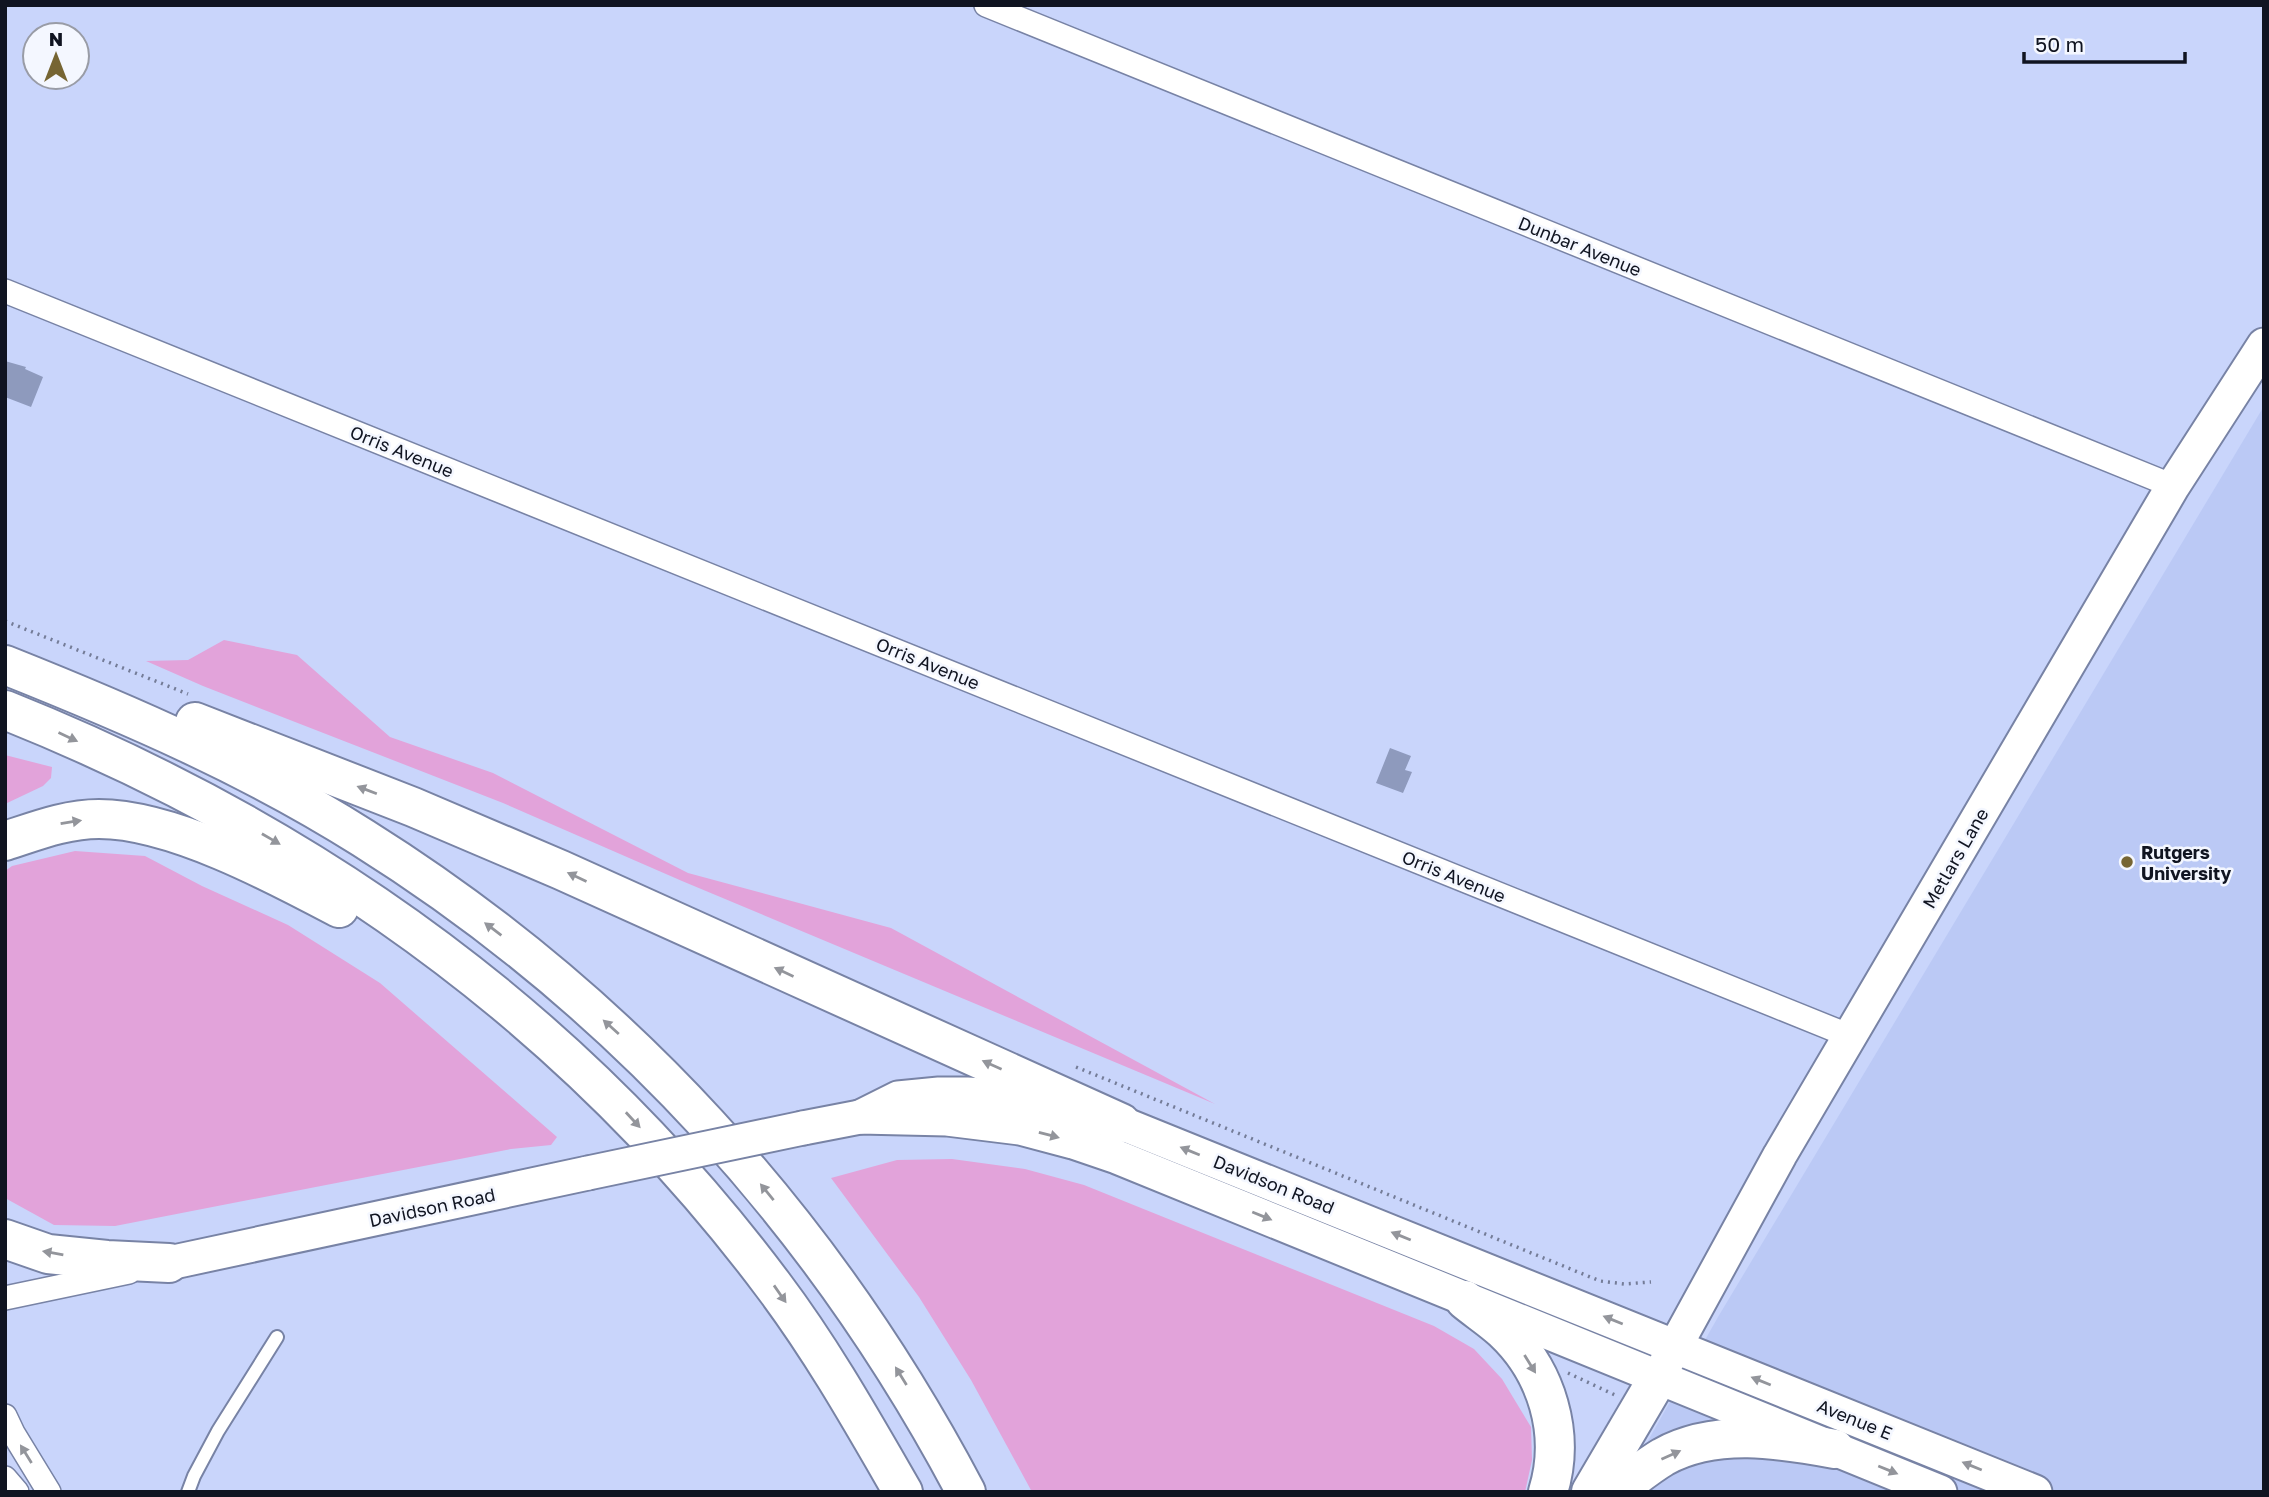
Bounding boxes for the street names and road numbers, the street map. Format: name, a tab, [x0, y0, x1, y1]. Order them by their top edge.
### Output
street label: Dunbar Avenue	[1515, 211, 1645, 281]
street label: Orris Avenue	[347, 420, 457, 482]
street label: Orris Avenue	[873, 632, 983, 694]
street label: Metlars Lane	[1917, 804, 1993, 912]
street label: Orris Avenue	[1399, 845, 1509, 907]
street label: Davidson Road	[1210, 1150, 1338, 1218]
street label: Davidson Road	[367, 1183, 497, 1231]
street label: Avenue E	[1814, 1394, 1896, 1444]

